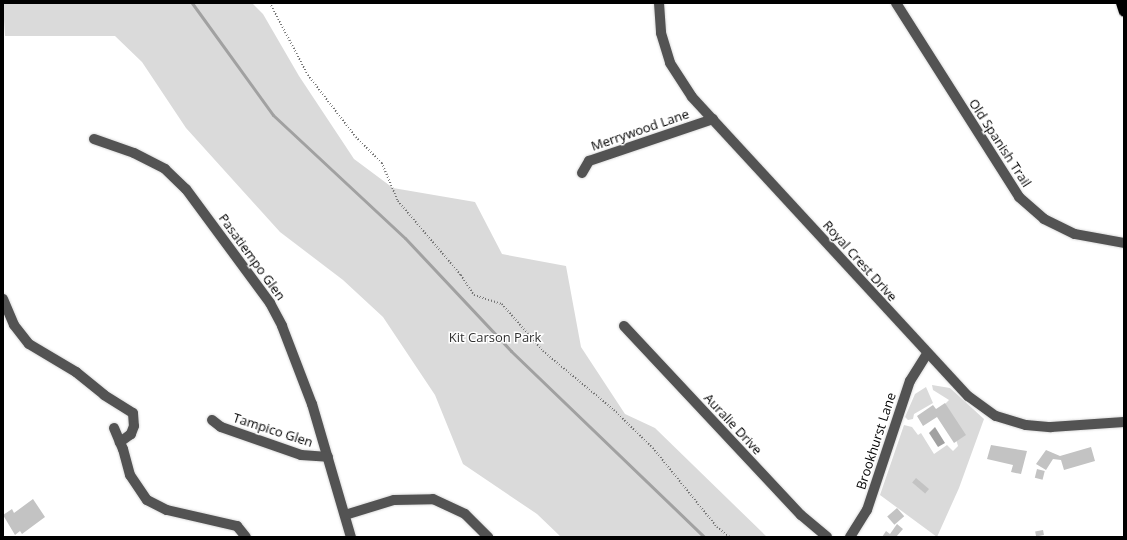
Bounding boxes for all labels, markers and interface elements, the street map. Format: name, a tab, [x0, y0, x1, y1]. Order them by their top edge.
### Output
street label: Old Spanish Trail	[966, 96, 1034, 190]
street label: Merrywood Lane	[589, 106, 691, 154]
street label: Pasatiempo Glen	[215, 211, 289, 303]
street label: Royal Crest Drive	[820, 217, 900, 305]
park label: Kit Carson Park	[449, 329, 541, 345]
street label: Auralie Drive	[701, 390, 765, 458]
street label: Brookhurst Lane	[853, 391, 899, 491]
street label: Tampico Glen	[231, 410, 315, 450]

